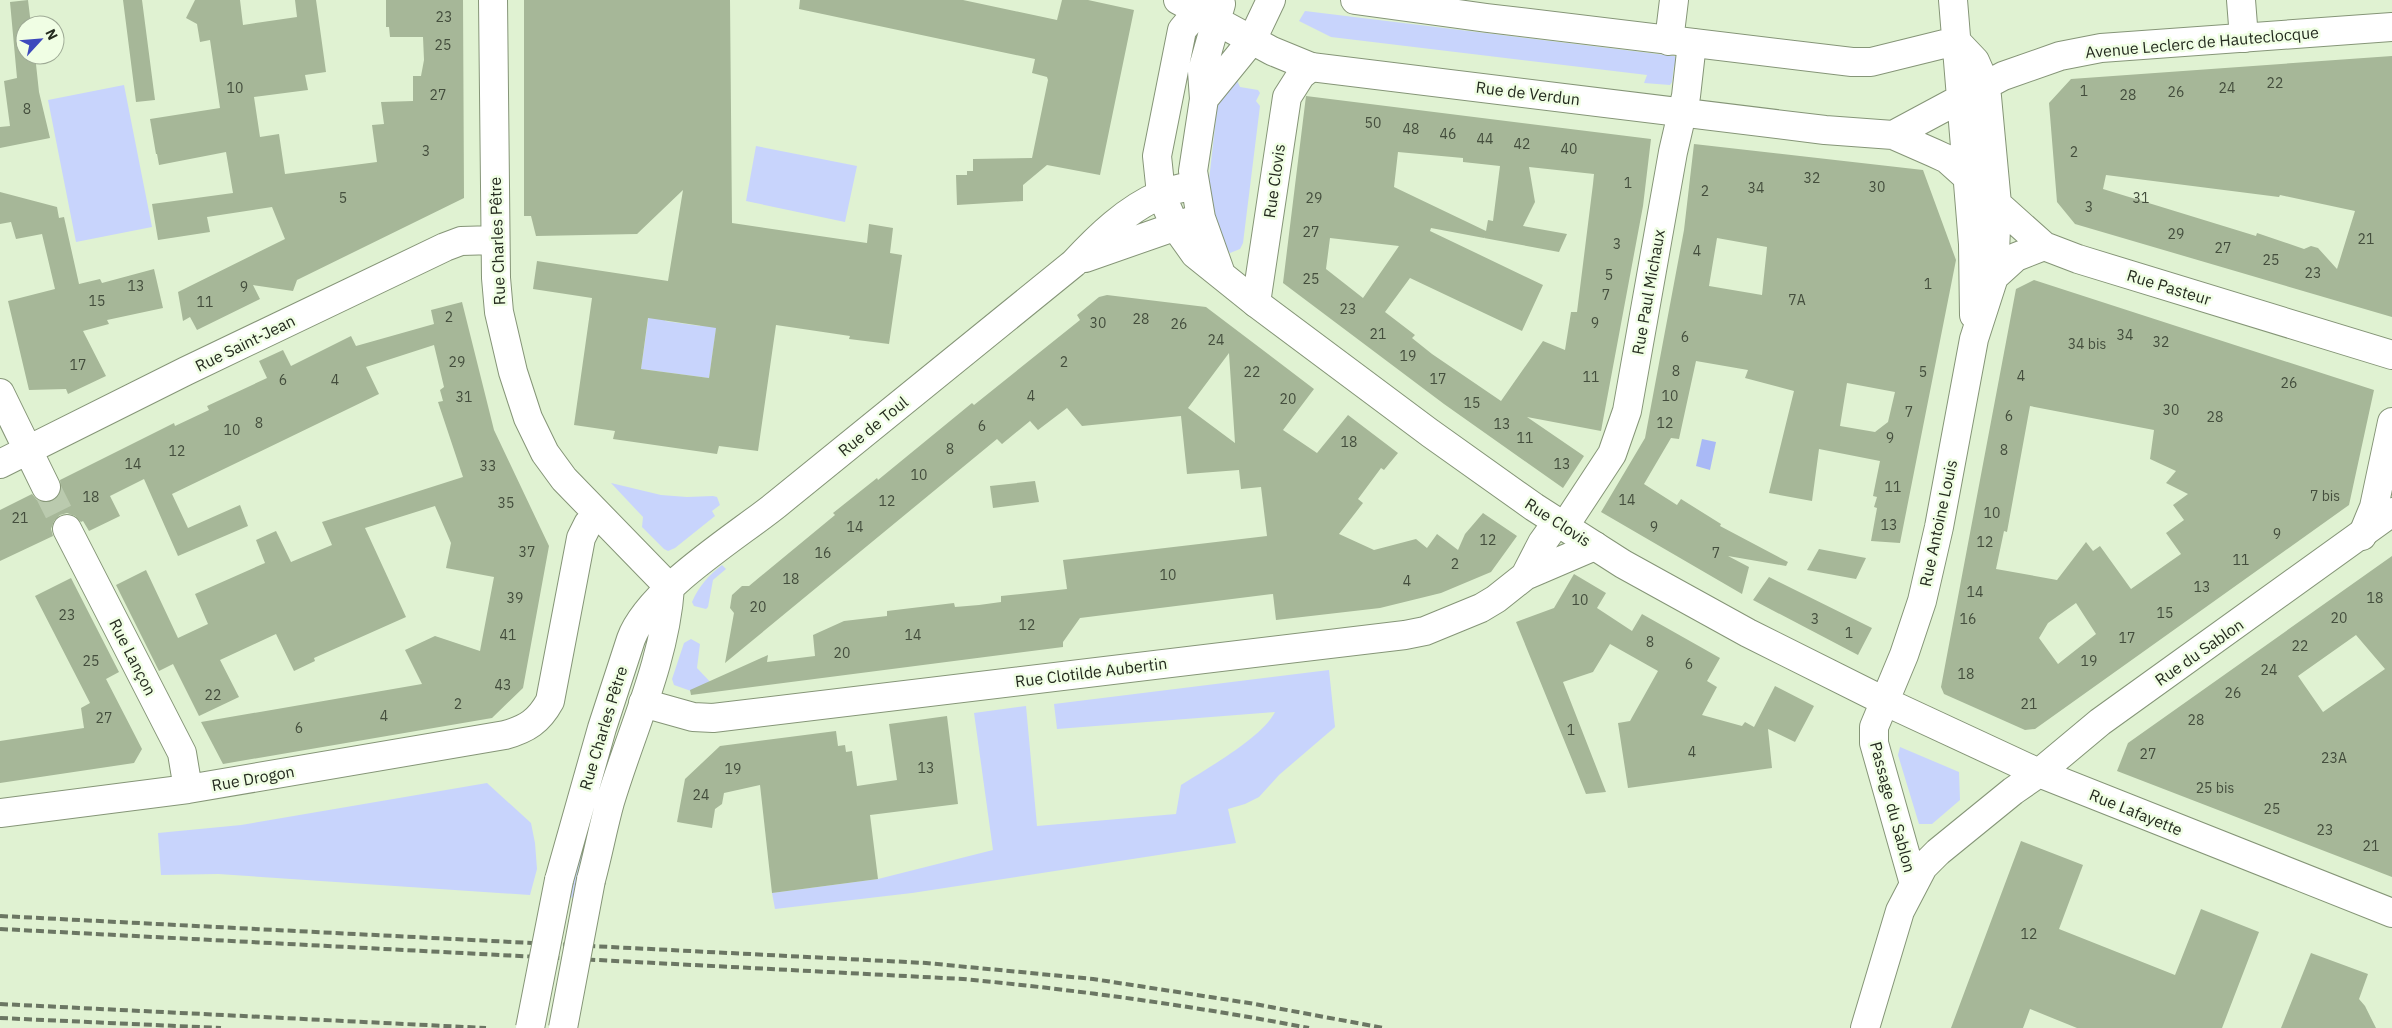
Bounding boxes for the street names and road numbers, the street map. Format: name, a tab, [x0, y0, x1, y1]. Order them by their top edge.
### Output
street label: Avenue Leclerc de Hauteclocque	[2084, 22, 2320, 62]
street label: Rue de Verdun	[1475, 77, 1581, 109]
street label: Rue Clovis	[1259, 143, 1289, 219]
street label: Rue Charles Pêtre	[485, 176, 509, 306]
street label: Rue Paul Michaux	[1627, 228, 1669, 356]
street label: Rue Pasteur	[2124, 265, 2214, 309]
street label: Rue Saint-Jean	[192, 310, 298, 376]
street label: Rue de Toul	[834, 392, 912, 460]
street label: Rue Antoine Louis	[1915, 458, 1961, 588]
street label: Rue Clovis	[1521, 493, 1595, 551]
street label: Rue du Sablon	[2151, 614, 2247, 690]
street label: Rue Lançon	[105, 615, 161, 699]
street label: Rue Clotilde Aubertin	[1014, 653, 1168, 691]
street label: Rue Charles Pêtre	[575, 663, 631, 792]
street label: Passage du Sablon	[1866, 739, 1920, 875]
street label: Rue Drogon	[210, 761, 296, 795]
street label: Rue Lafayette	[2087, 784, 2186, 840]

